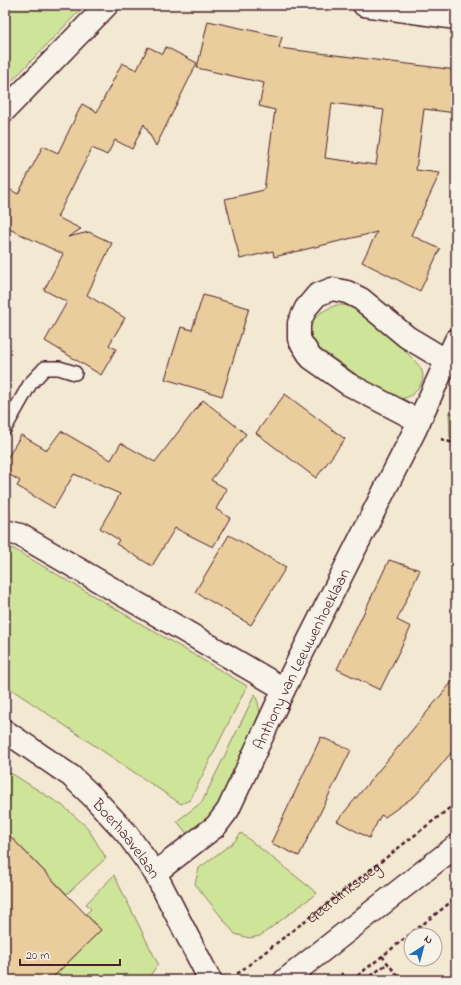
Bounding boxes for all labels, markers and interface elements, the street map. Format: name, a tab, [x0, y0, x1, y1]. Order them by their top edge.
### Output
street label: Anthony van Leeuwenhoeklaan	[248, 564, 357, 754]
street label: Boerhaavelaan	[85, 793, 166, 883]
street label: Geerdinksweg	[301, 856, 386, 930]
north arrow	[403, 927, 443, 967]
text: N	[421, 931, 436, 948]
scale bar	[20, 941, 120, 967]
text: 20 m	[26, 947, 49, 965]

